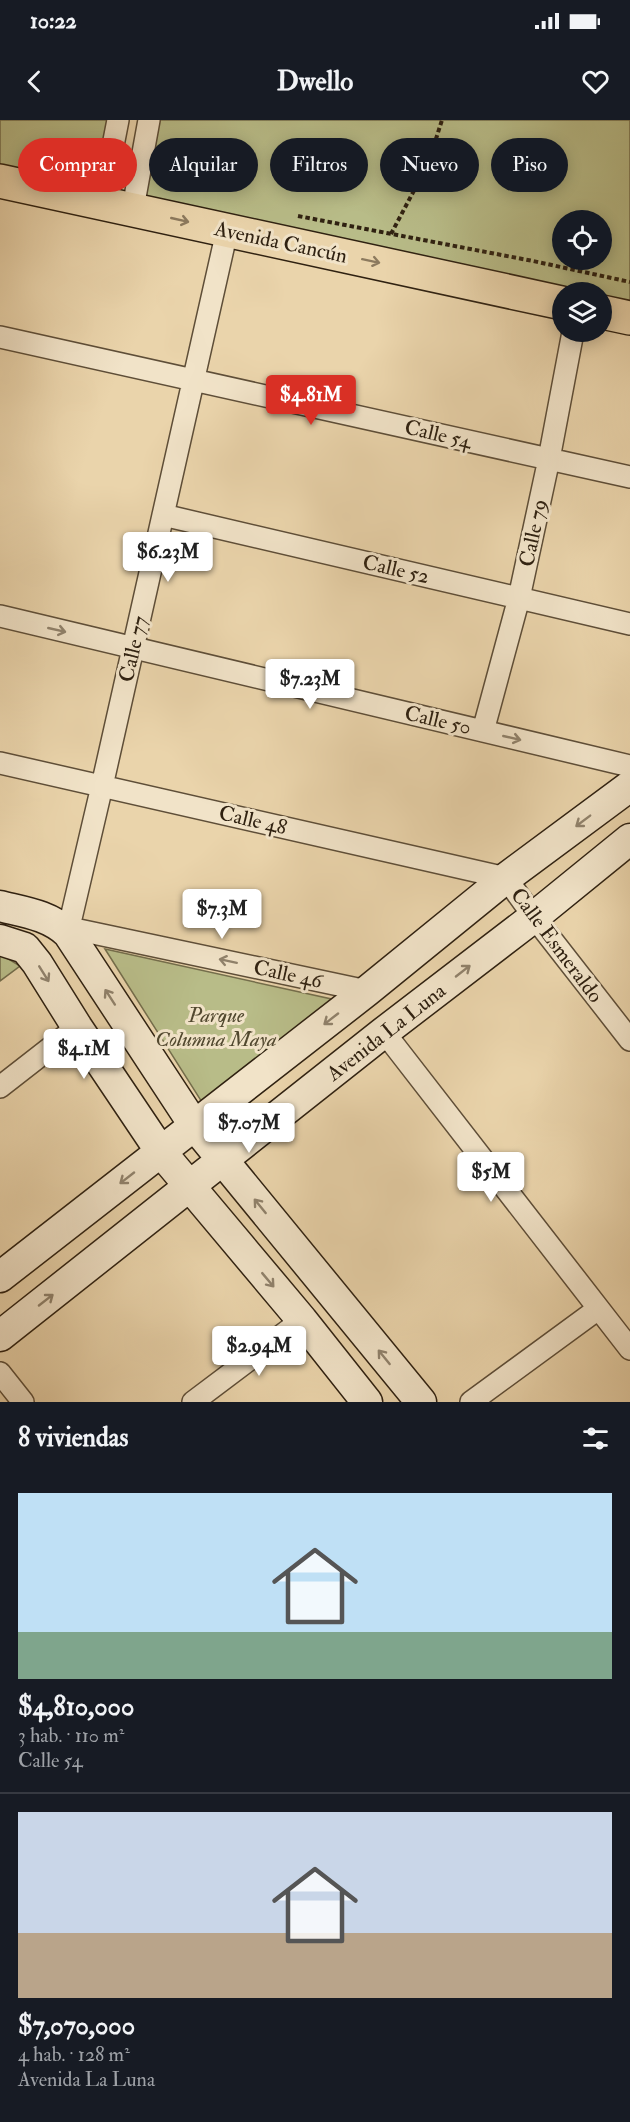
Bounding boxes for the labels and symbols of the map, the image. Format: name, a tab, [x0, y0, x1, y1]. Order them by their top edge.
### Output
one-way arrow	[171, 214, 190, 226]
street label: Avenida Cancún	[211, 215, 350, 270]
one-way arrow	[361, 256, 380, 268]
pin: $4.81M	[262, 375, 360, 426]
street label: Calle 54	[402, 414, 476, 456]
street label: Calle 79	[513, 497, 554, 569]
pin: $6.23M	[119, 532, 217, 583]
street label: Calle 52	[360, 549, 432, 590]
street label: Calle 77	[113, 613, 154, 685]
one-way arrow	[47, 624, 66, 636]
pin: $7.23M	[261, 659, 359, 710]
street label: Calle 50	[402, 700, 474, 741]
one-way arrow	[502, 733, 521, 745]
street label: Calle 48	[216, 800, 290, 841]
one-way arrow	[575, 814, 591, 827]
street label: Calle Esmeraldo	[504, 882, 609, 1008]
pin: $7.3M	[180, 889, 264, 940]
street label: Calle 46	[251, 954, 326, 995]
one-way arrow	[218, 955, 237, 967]
one-way arrow	[39, 965, 51, 982]
one-way arrow	[455, 965, 471, 978]
street label: Avenida La Luna	[320, 977, 452, 1088]
one-way arrow	[104, 989, 116, 1005]
park label: Parque Columna Maya	[155, 1002, 277, 1053]
one-way arrow	[323, 1013, 339, 1025]
pin: $4.1M	[42, 1029, 126, 1080]
pin: $7.07M	[200, 1103, 298, 1154]
pin: $5M	[462, 1152, 520, 1203]
one-way arrow	[120, 1171, 136, 1184]
one-way arrow	[253, 1199, 267, 1214]
one-way arrow	[262, 1272, 275, 1288]
one-way arrow	[38, 1293, 54, 1306]
pin: $2.94M	[210, 1326, 308, 1377]
one-way arrow	[377, 1349, 390, 1365]

